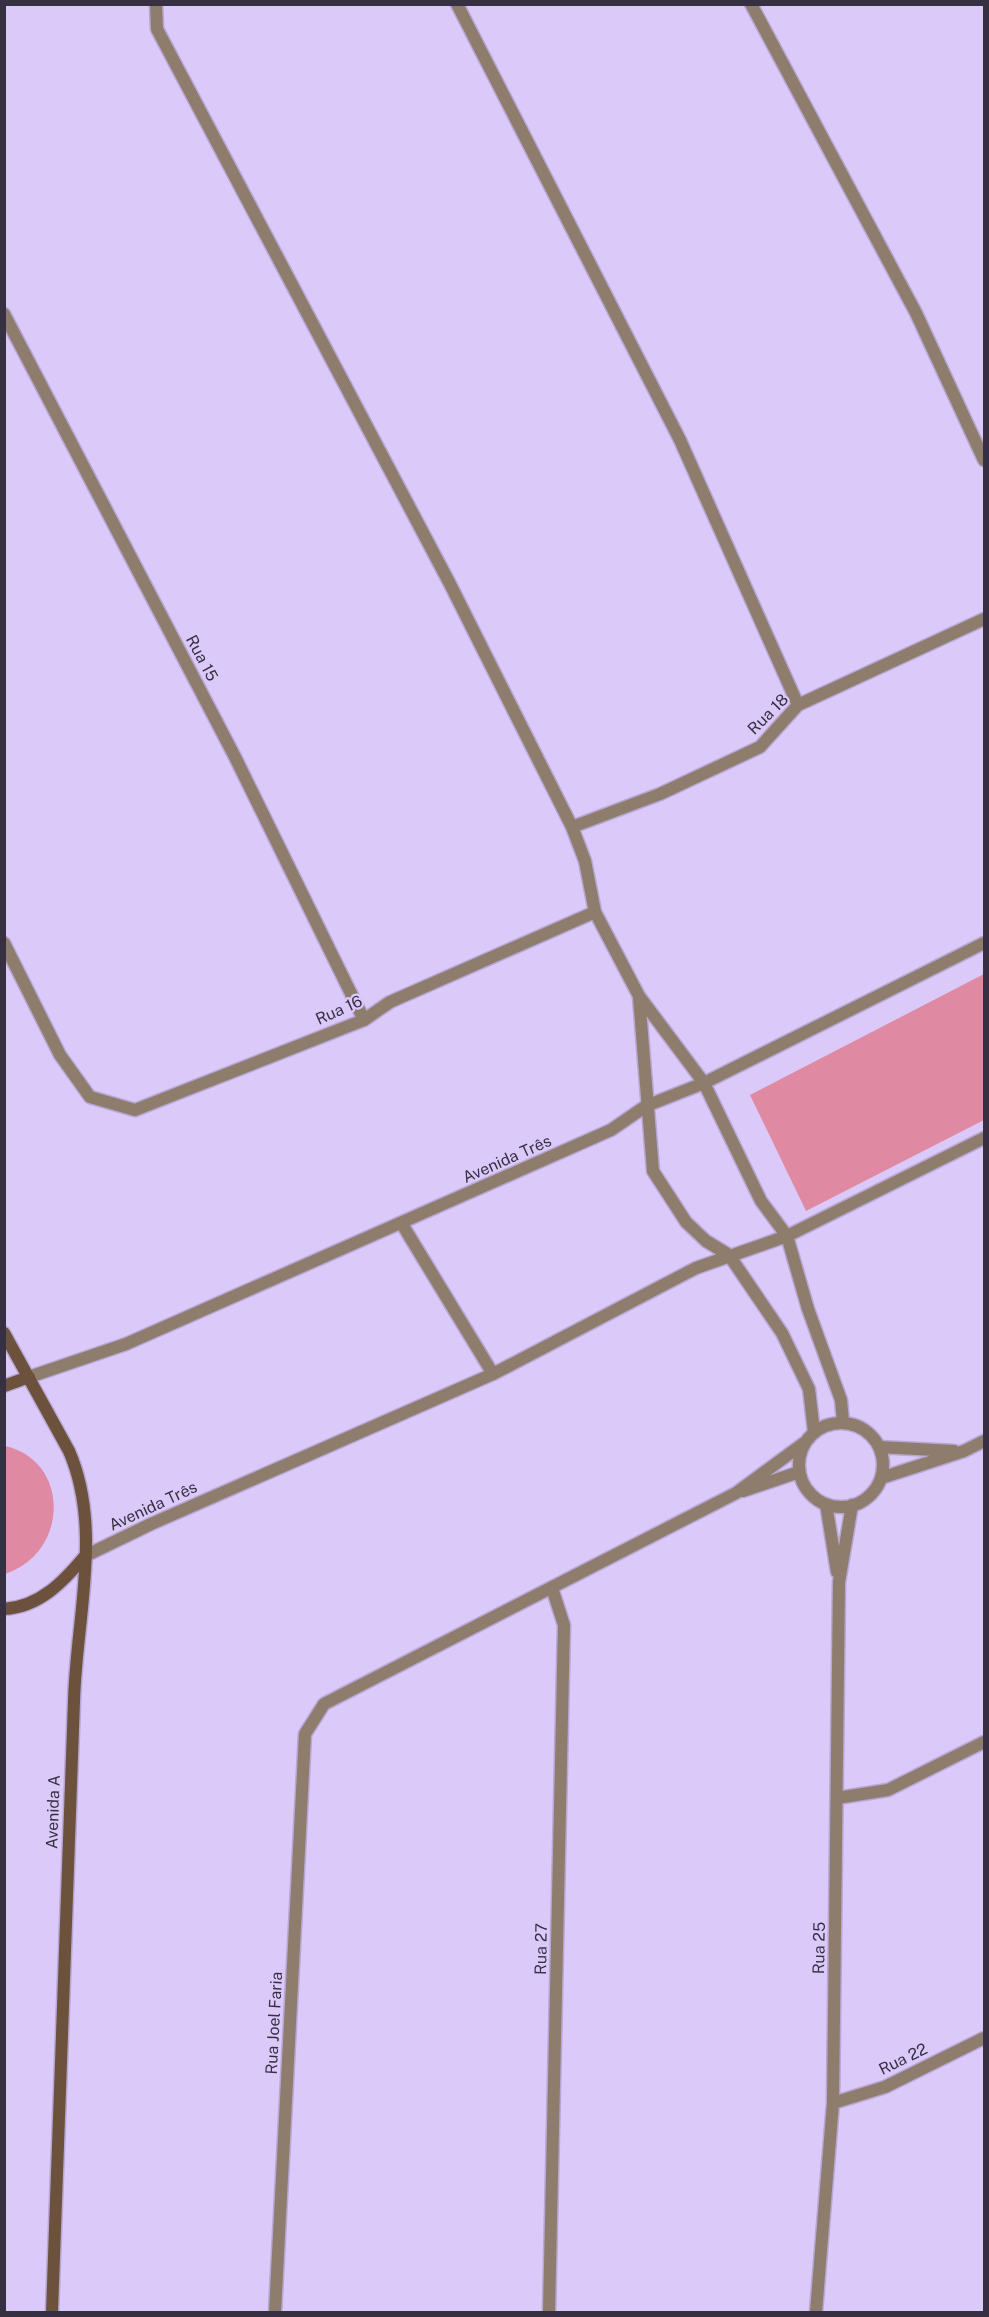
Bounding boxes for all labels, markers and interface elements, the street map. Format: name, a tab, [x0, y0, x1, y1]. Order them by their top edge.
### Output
street label: Rua 15	[182, 632, 222, 684]
street label: Rua 18	[744, 690, 792, 738]
street label: Rua 16	[313, 991, 365, 1029]
street label: Avenida Três	[460, 1131, 554, 1187]
street label: Avenida Três	[106, 1477, 200, 1535]
street label: Avenida A	[42, 1775, 64, 1849]
street label: Rua 25	[809, 1922, 829, 1974]
street label: Rua 27	[531, 1923, 551, 1975]
street label: Rua Joel Faria	[262, 1971, 286, 2075]
street label: Rua 22	[876, 2039, 930, 2079]

